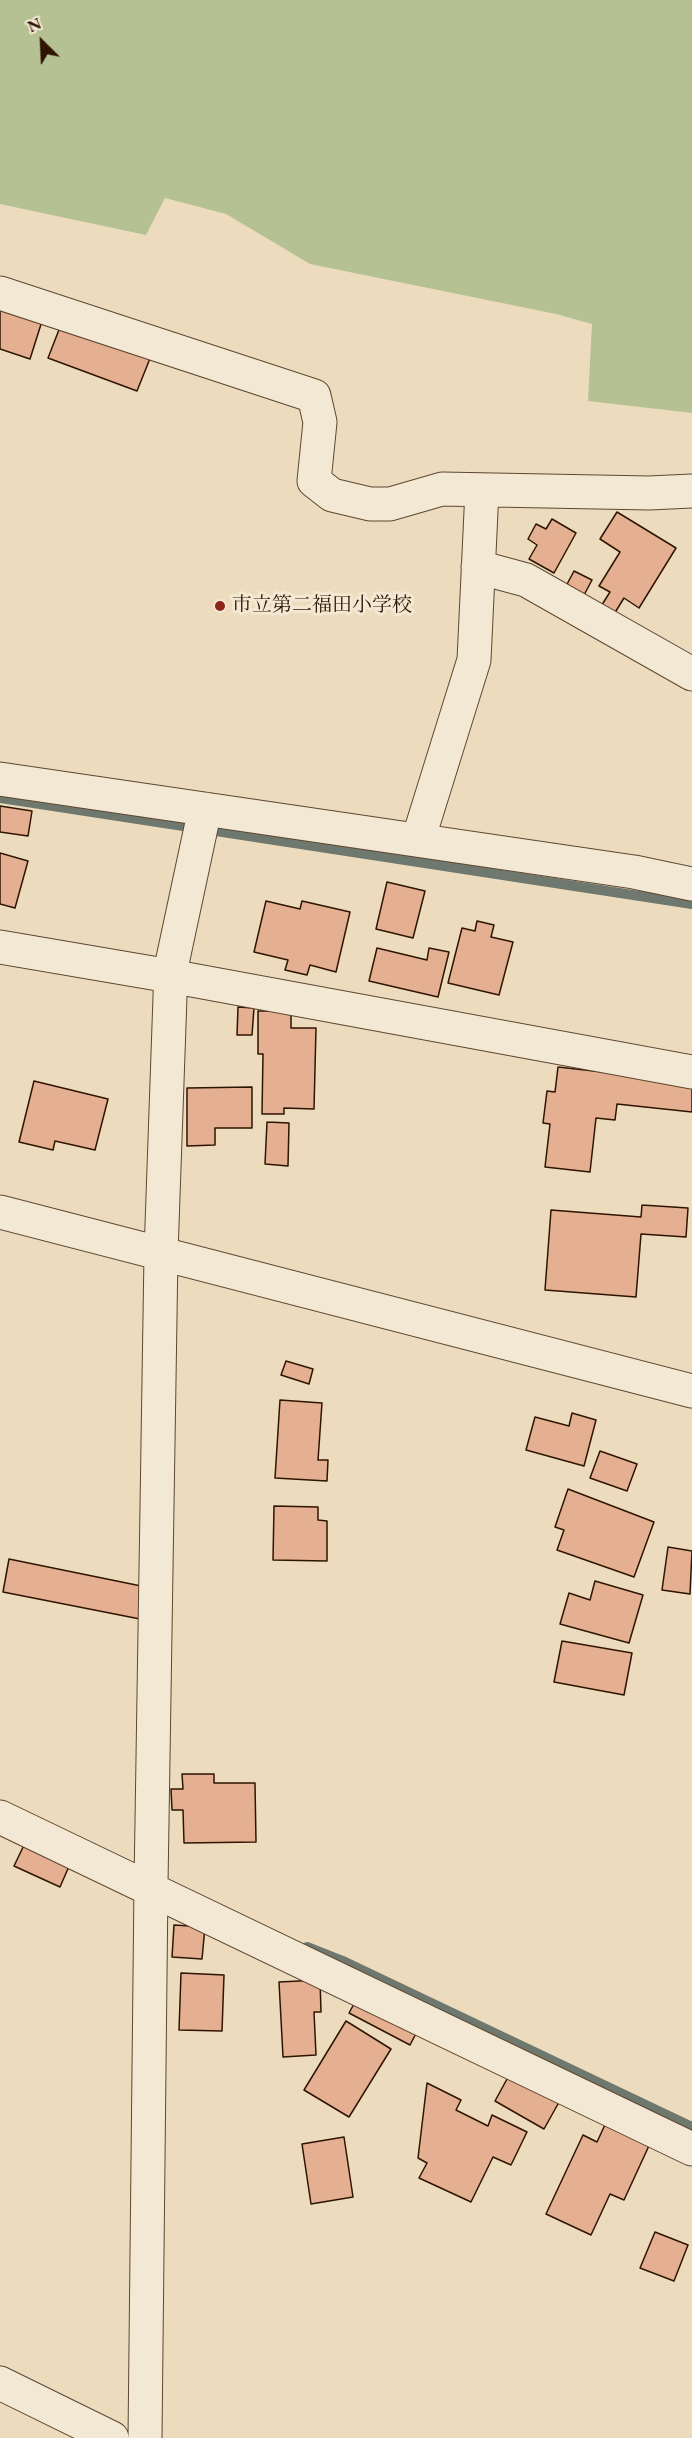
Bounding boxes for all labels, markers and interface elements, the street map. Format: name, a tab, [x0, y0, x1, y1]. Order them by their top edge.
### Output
north arrow	[12, 12, 72, 72]
text: N	[24, 13, 45, 37]
place label: 市立第二福田小学校	[232, 594, 412, 618]
marker: 市立第二福田小学校	[213, 599, 227, 613]

